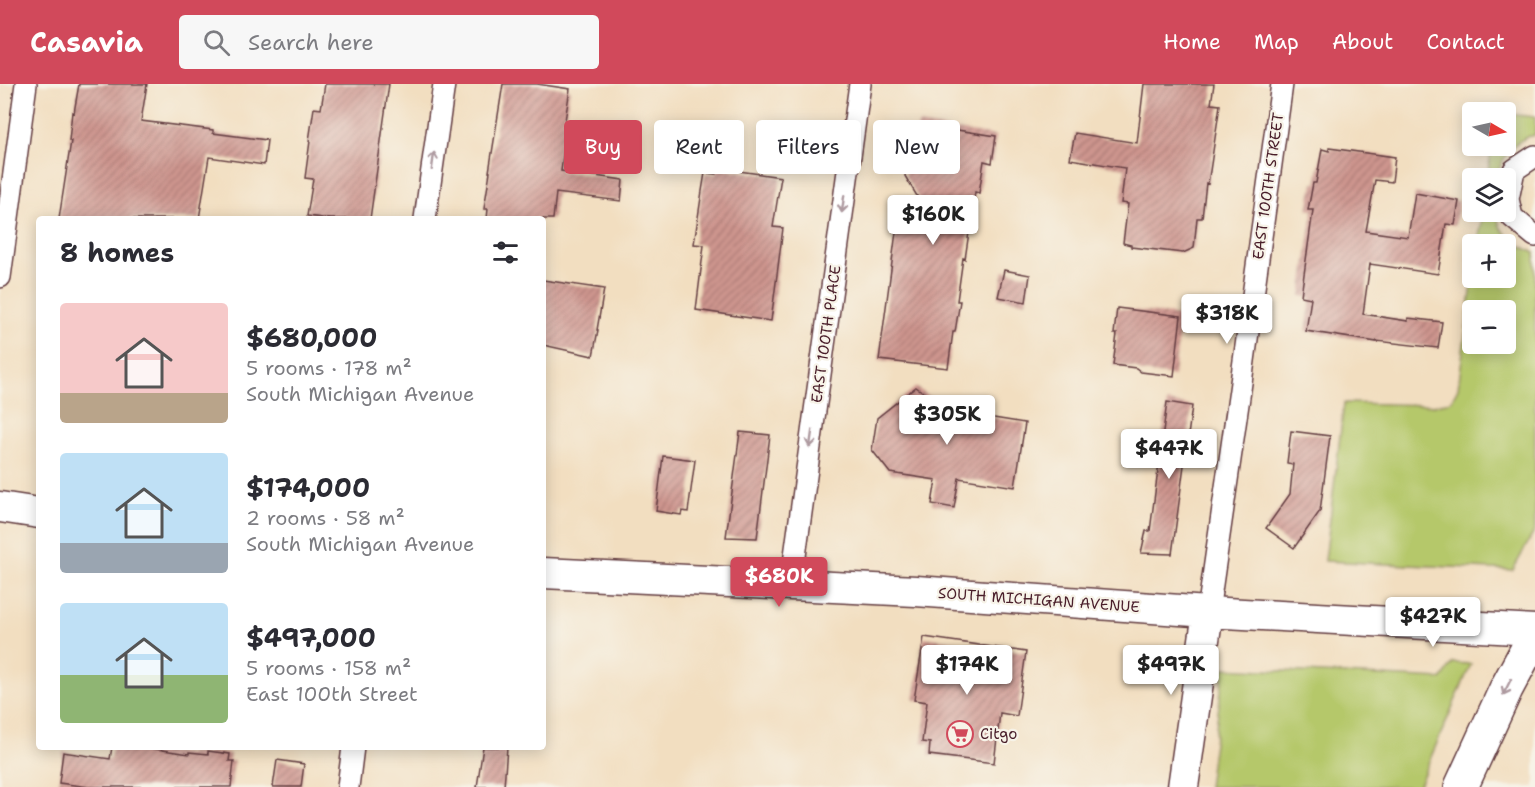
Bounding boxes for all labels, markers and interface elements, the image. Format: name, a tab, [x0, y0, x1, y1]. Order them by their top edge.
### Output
search box	[179, 15, 599, 69]
text: Casavia	[30, 23, 143, 61]
icon: search	[200, 26, 233, 59]
text: Search here	[248, 28, 374, 57]
text: Home	[1163, 28, 1221, 56]
text: Map	[1254, 28, 1299, 56]
text: About	[1332, 28, 1393, 56]
text: Contact	[1426, 28, 1505, 56]
north arrow	[1462, 102, 1516, 156]
map controls	[1462, 102, 1516, 354]
street label: EAST 100TH STREET	[1248, 111, 1288, 261]
chip: Buy	[564, 120, 642, 174]
chip: Rent	[654, 120, 744, 174]
chip: Filters	[756, 120, 861, 174]
chip: New	[873, 120, 960, 174]
one-way arrow	[428, 152, 439, 171]
button: layers	[1462, 168, 1516, 222]
one-way arrow	[838, 194, 849, 214]
pin: $160K	[891, 195, 975, 246]
text: $160K	[901, 201, 965, 227]
button: +	[1462, 234, 1516, 288]
text: 8 homes	[60, 235, 174, 270]
icon: filters	[489, 236, 522, 269]
street label: EAST 100TH PLACE	[806, 264, 846, 404]
pin: $318K	[1185, 294, 1269, 345]
text: $318K	[1195, 300, 1259, 326]
button: −	[1462, 300, 1516, 354]
text: $680,000	[246, 320, 377, 355]
icon: home	[108, 327, 180, 399]
text: 5 rooms · 178 m²	[246, 355, 412, 381]
text: South Michigan Avenue	[246, 381, 474, 407]
pin: $305K	[905, 395, 989, 446]
text: $305K	[913, 401, 981, 427]
one-way arrow	[806, 429, 817, 449]
pin: $447K	[1127, 429, 1211, 480]
text: $447K	[1135, 435, 1203, 461]
text: $174,000	[246, 470, 370, 505]
icon: home	[108, 477, 180, 549]
text: 2 rooms · 58 m²	[246, 505, 405, 531]
text: South Michigan Avenue	[246, 531, 474, 557]
pin: $680K	[737, 557, 821, 608]
text: $680K	[744, 563, 814, 589]
street label: SOUTH MICHIGAN AVENUE	[937, 583, 1141, 617]
pin: $427K	[1391, 597, 1475, 648]
text: $427K	[1399, 603, 1467, 629]
text: $497,000	[246, 620, 376, 655]
icon: home	[108, 627, 180, 699]
pin: $174K	[925, 645, 1009, 696]
pin: $497K	[1129, 645, 1213, 696]
text: $174K	[935, 651, 999, 677]
text: $497K	[1137, 651, 1205, 677]
text: 5 rooms · 158 m²	[246, 655, 411, 681]
one-way arrow	[1501, 677, 1513, 695]
text: East 100th Street	[246, 681, 418, 707]
supermarket icon: Citgo	[945, 719, 975, 749]
place label: Citgo	[980, 724, 1017, 744]

